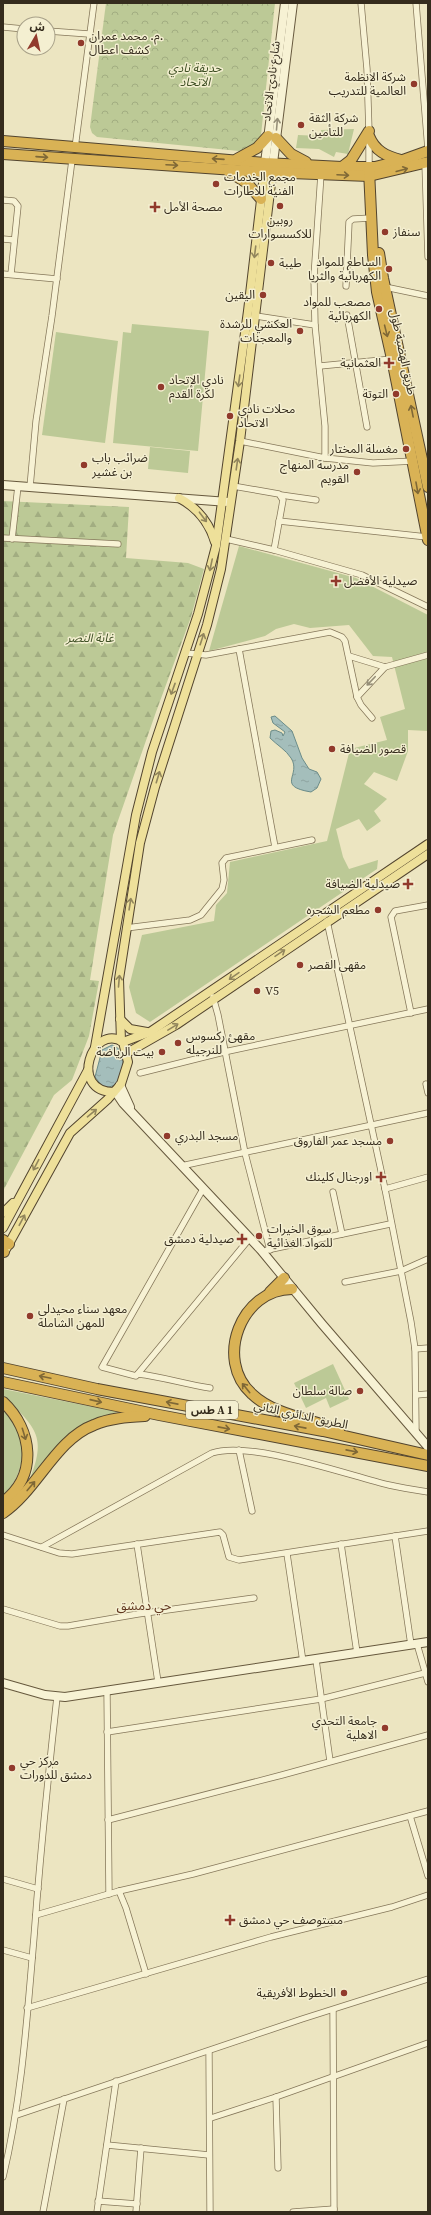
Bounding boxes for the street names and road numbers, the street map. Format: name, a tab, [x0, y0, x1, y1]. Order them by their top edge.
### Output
street label: شارع نادي الاتحاد	[258, 40, 286, 122]
street label: طريق الهضبة طول	[386, 308, 420, 396]
street label: الطريق الدائري الثاني	[252, 1397, 350, 1435]
road number: طس A 1	[186, 1401, 238, 1419]

